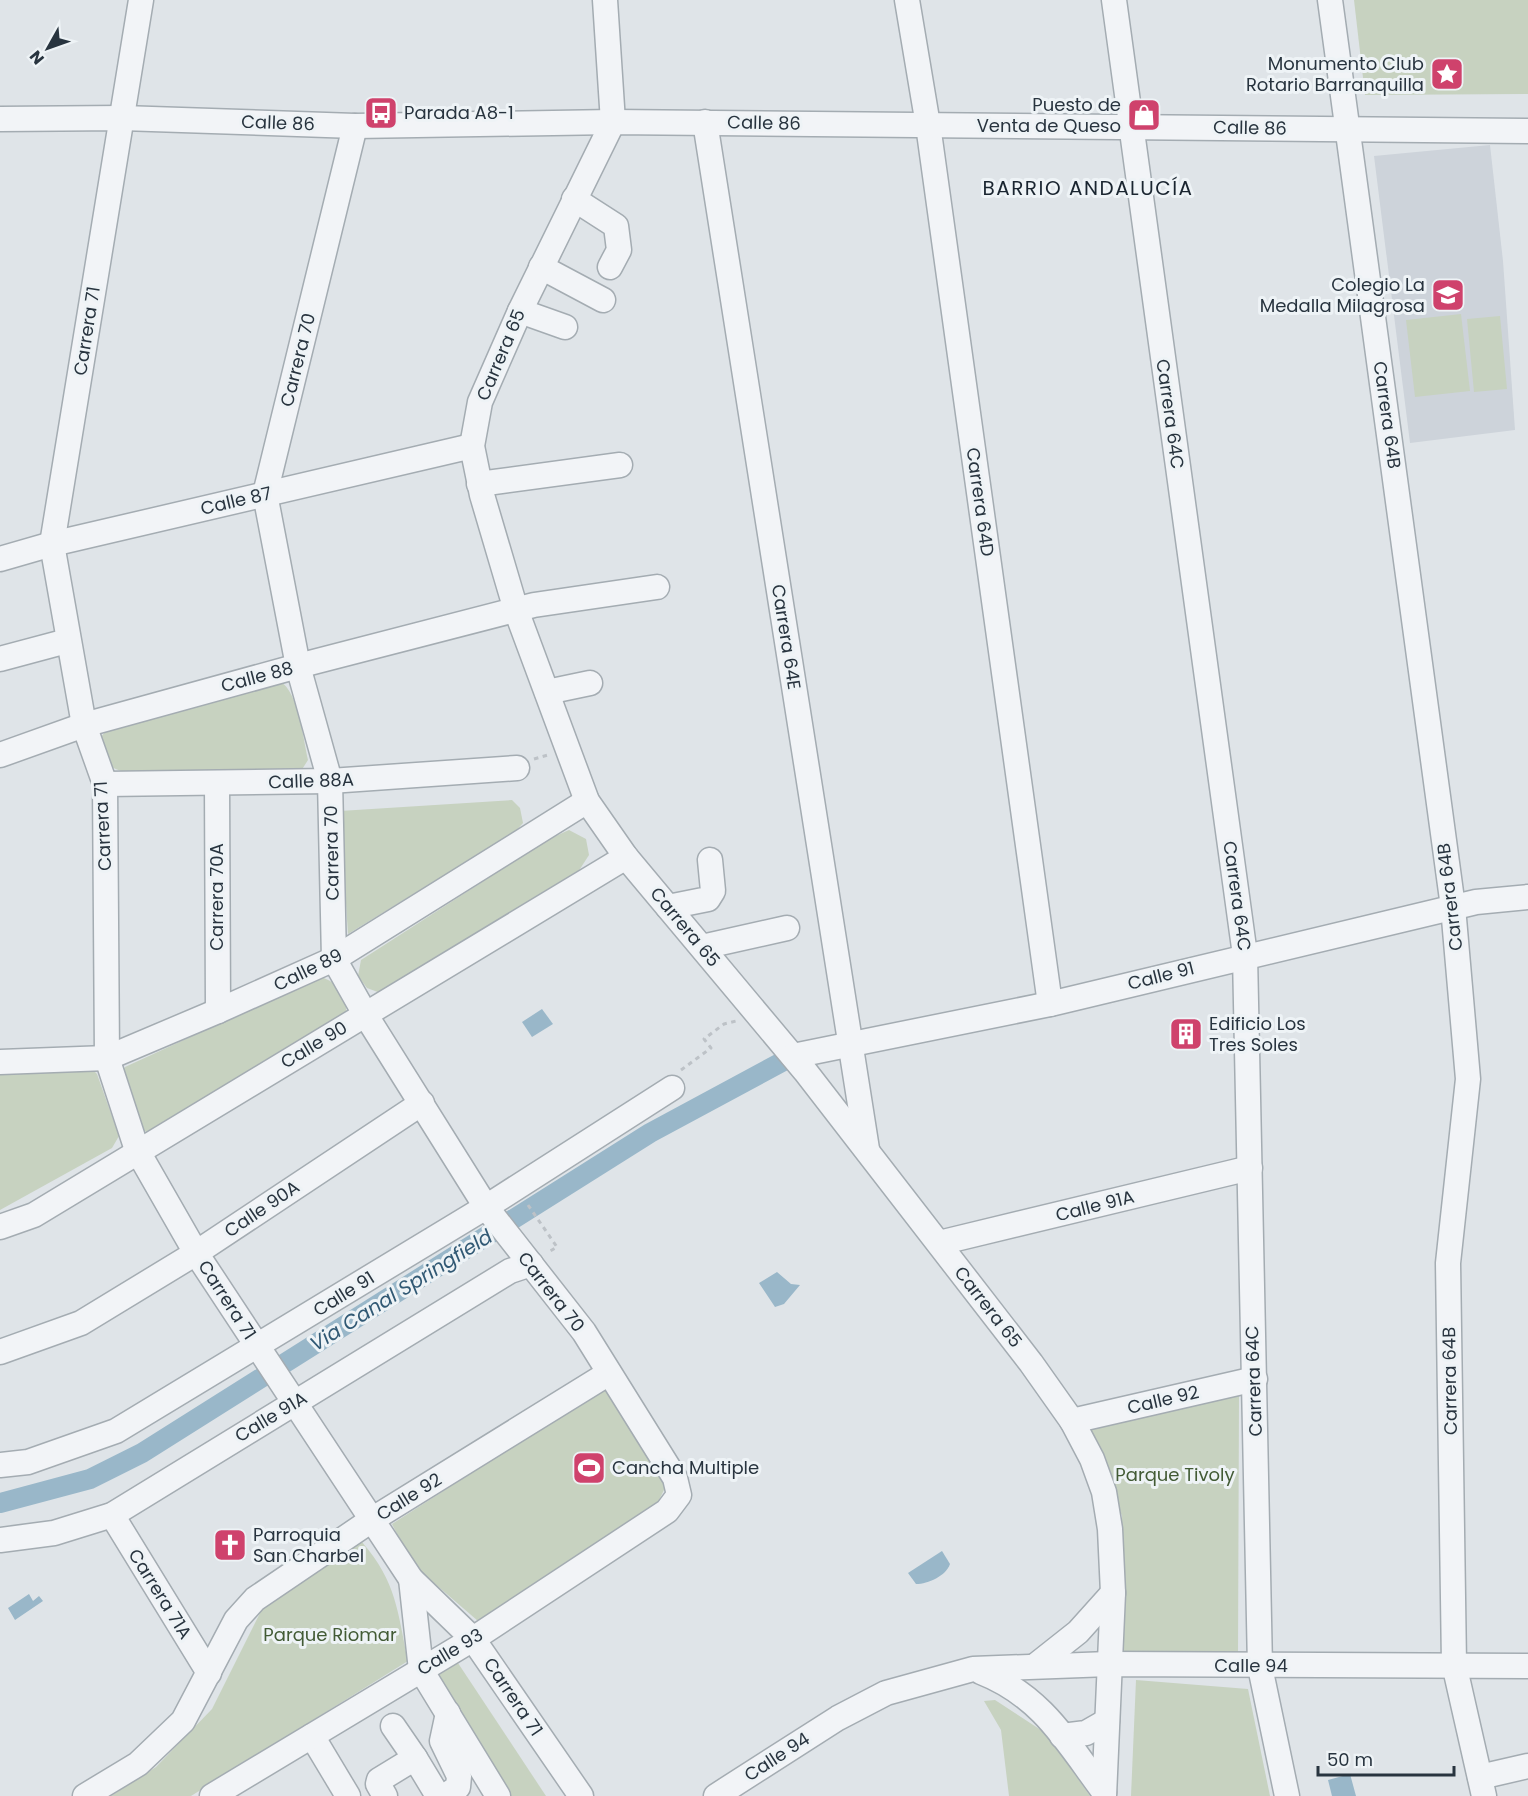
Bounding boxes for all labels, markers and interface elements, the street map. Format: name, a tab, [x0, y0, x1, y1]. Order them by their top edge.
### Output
north arrow	[18, 18, 78, 78]
text: N	[24, 45, 50, 69]
place label: Monumento Club Rotario Barranquilla	[1246, 51, 1424, 97]
place icon: Monumento Club Rotario Barranquilla	[1429, 56, 1465, 92]
place label: Puesto de Venta de Queso	[977, 92, 1121, 138]
bus stop icon: Parada A8-1	[363, 95, 399, 131]
shop icon: Puesto de Venta de Queso	[1126, 97, 1162, 133]
place label: Parada A8-1	[404, 100, 514, 125]
street label: Calle 86	[241, 109, 315, 136]
street label: Calle 86	[727, 109, 801, 136]
street label: Calle 86	[1213, 114, 1287, 141]
district label: BARRIO ANDALUCÍA	[982, 174, 1194, 202]
place label: Colegio La Medalla Milagrosa	[1260, 272, 1425, 318]
school or university icon: Colegio La Medalla Milagrosa	[1430, 277, 1466, 313]
street label: Carrera 71	[67, 285, 106, 377]
street label: Carrera 65	[470, 305, 531, 404]
street label: Carrera 70	[274, 311, 321, 409]
street label: Carrera 64C	[1150, 357, 1191, 471]
street label: Carrera 64B	[1368, 360, 1407, 470]
street label: Carrera 64D	[960, 446, 1001, 558]
street label: Calle 87	[198, 480, 274, 521]
street label: Carrera 64E	[766, 582, 807, 691]
street label: Calle 88	[218, 655, 296, 698]
street label: Calle 88A	[268, 767, 354, 794]
street label: Carrera 71	[88, 780, 117, 872]
street label: Carrera 70	[318, 805, 345, 901]
street label: Carrera 64C	[1217, 839, 1258, 953]
street label: Carrera 64B	[1431, 842, 1469, 952]
street label: Carrera 70A	[204, 843, 229, 951]
street label: Carrera 65	[645, 881, 726, 972]
street label: Calle 89	[269, 942, 346, 997]
street label: Calle 91	[1125, 955, 1197, 996]
place label: Edificio Los Tres Soles	[1209, 1011, 1306, 1057]
street label: Calle 90	[276, 1015, 352, 1074]
building icon: Edificio Los Tres Soles	[1168, 1016, 1204, 1052]
street label: Calle 90A	[219, 1174, 304, 1243]
street label: Calle 91A	[1053, 1184, 1137, 1227]
water label: Via Canal Springfield	[304, 1222, 498, 1358]
street label: Carrera 70	[512, 1246, 591, 1337]
street label: Carrera 71	[192, 1255, 262, 1344]
street label: Carrera 65	[949, 1261, 1028, 1353]
street label: Calle 91	[308, 1265, 379, 1322]
street label: Carrera 64C	[1239, 1325, 1268, 1437]
street label: Carrera 64B	[1436, 1327, 1463, 1435]
street label: Calle 92	[1125, 1379, 1201, 1420]
street label: Calle 91A	[230, 1385, 312, 1448]
sports icon: Cancha Multiple	[571, 1450, 607, 1486]
place label: Cancha Multiple	[612, 1455, 759, 1480]
park label: Parque Tivoly	[1115, 1462, 1235, 1487]
street label: Calle 92	[371, 1467, 446, 1526]
place label: Parroquia San Charbel	[253, 1522, 364, 1568]
church icon: Parroquia San Charbel	[212, 1527, 248, 1563]
street label: Carrera 71A	[123, 1544, 198, 1644]
park label: Parque Riomar	[263, 1622, 397, 1647]
street label: Calle 93	[412, 1622, 487, 1681]
street label: Carrera 71	[478, 1652, 549, 1741]
street label: Calle 94	[1214, 1653, 1288, 1678]
street label: Calle 94	[739, 1726, 814, 1787]
scale bar	[1318, 1739, 1454, 1777]
text: 50 m	[1327, 1747, 1373, 1772]

